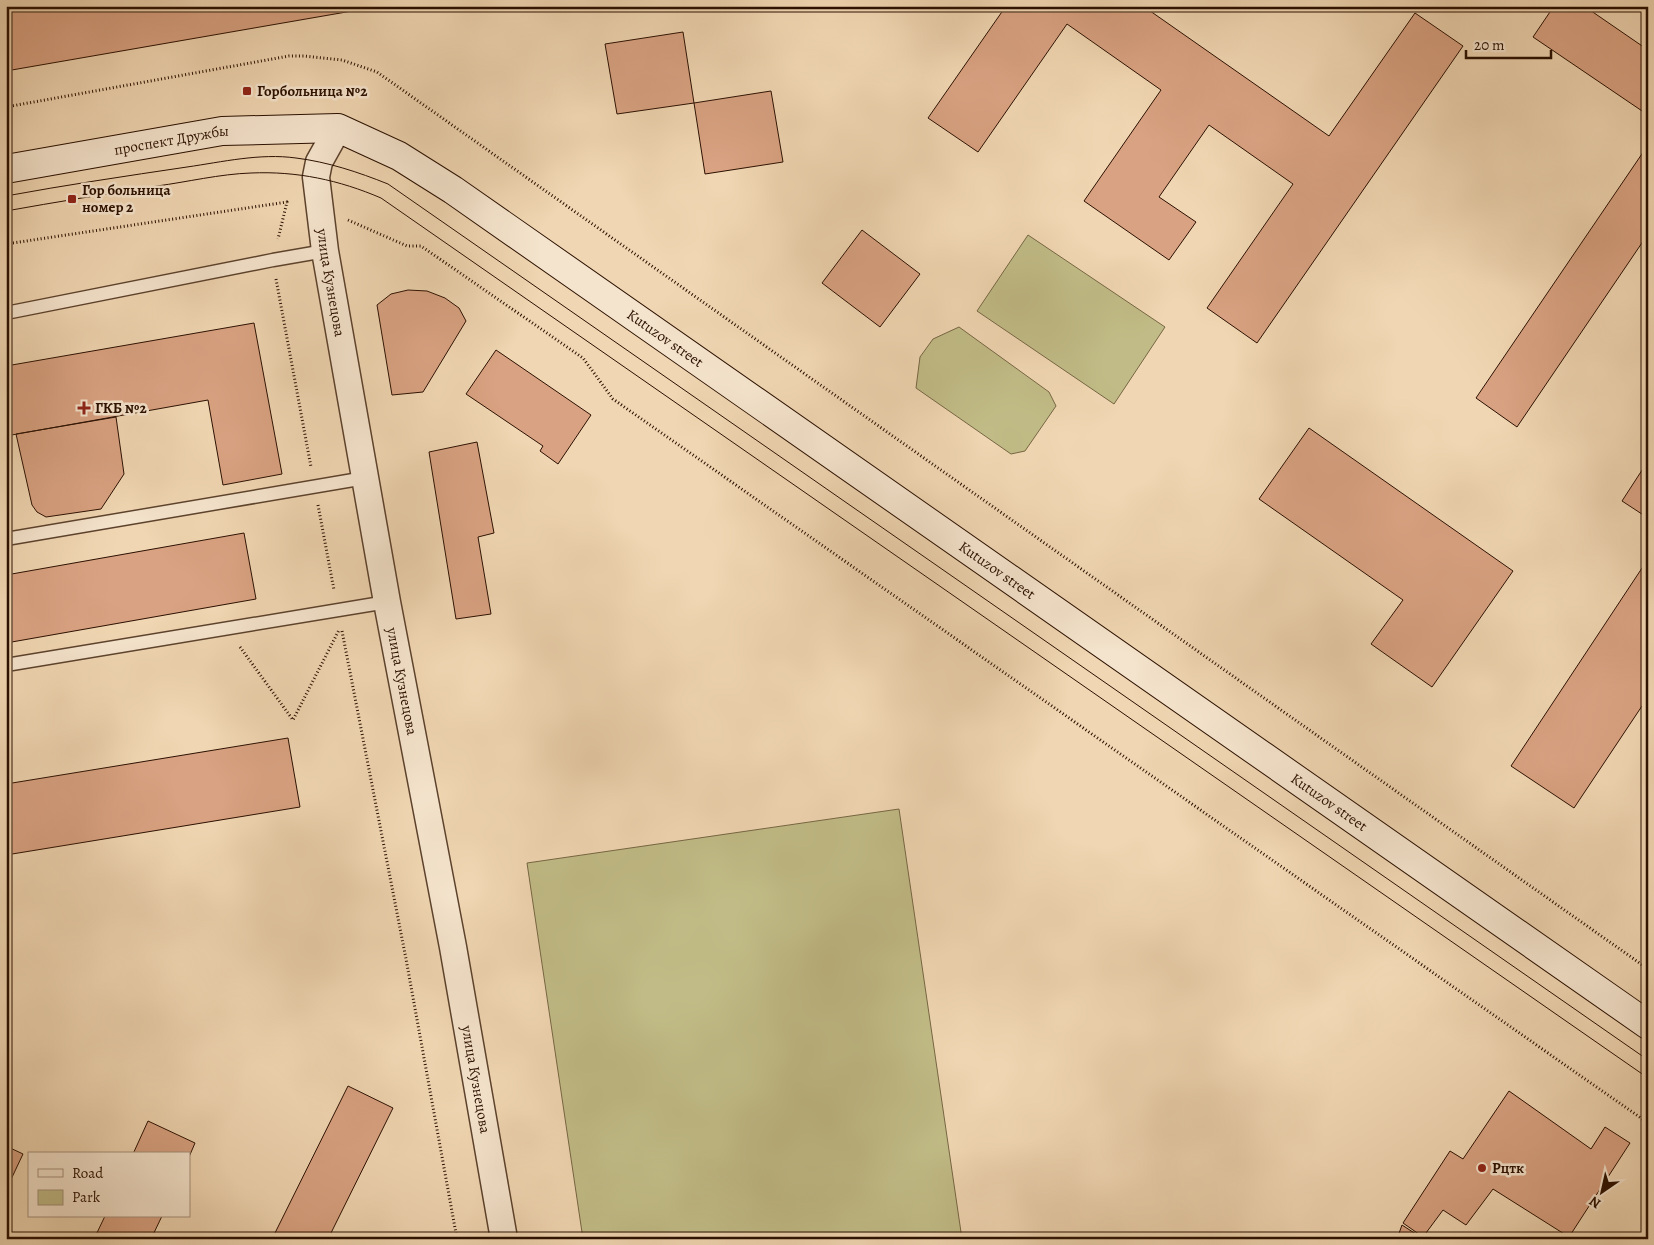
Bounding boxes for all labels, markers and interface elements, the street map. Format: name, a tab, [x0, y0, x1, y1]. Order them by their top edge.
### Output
scale bar	[1466, 28, 1552, 60]
text: 20 m	[1474, 35, 1505, 55]
place label: Горбольница №2	[257, 81, 368, 101]
marker: Горбольница №2	[241, 85, 253, 97]
street label: проспект Дружбы	[112, 121, 229, 160]
place label: Гор больница номер 2	[82, 180, 171, 217]
marker: Гор больница номер 2	[66, 193, 78, 205]
street label: улица Кузнецова	[312, 227, 350, 338]
street label: Kutuzov street	[623, 304, 707, 372]
place label: ГКБ №2	[95, 398, 147, 418]
marker: ГКБ №2	[77, 401, 91, 415]
street label: Kutuzov street	[955, 536, 1039, 604]
street label: улица Кузнецова	[382, 625, 422, 737]
street label: Kutuzov street	[1287, 768, 1371, 836]
street label: улица Кузнецова	[457, 1023, 495, 1135]
legend	[28, 1152, 190, 1218]
place label: Рцтк	[1492, 1158, 1524, 1178]
marker: Рцтк	[1476, 1162, 1488, 1174]
text: Road	[72, 1163, 104, 1183]
north arrow	[1576, 1168, 1626, 1218]
text: Park	[72, 1187, 101, 1207]
text: N	[1585, 1192, 1605, 1213]

